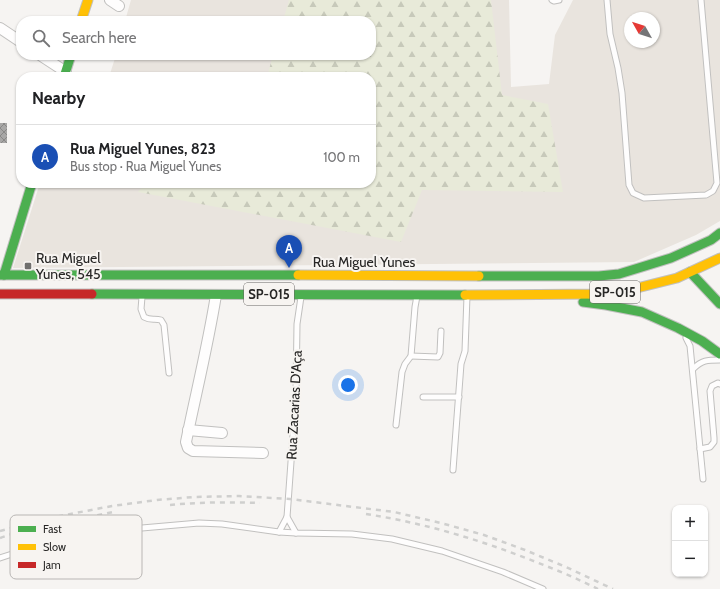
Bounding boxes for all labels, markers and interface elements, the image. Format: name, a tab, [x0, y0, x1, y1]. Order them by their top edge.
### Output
north arrow	[624, 12, 660, 48]
search box	[16, 16, 376, 60]
icon: search	[30, 27, 52, 49]
text: Search here	[62, 29, 137, 47]
text: Nearby	[32, 88, 85, 108]
text: Rua Miguel Yunes, 823	[70, 140, 216, 158]
text: A	[41, 149, 49, 165]
text: 100 m	[323, 149, 360, 165]
text: Bus stop · Rua Miguel Yunes	[70, 158, 221, 174]
pin: A	[276, 235, 302, 268]
place label: Rua Miguel Yunes, 545	[35, 249, 101, 283]
street label: Rua Miguel Yunes	[313, 253, 416, 271]
marker: Rua Miguel Yunes, 545	[23, 261, 33, 271]
road number: SP-015	[590, 281, 640, 303]
road number: SP-015	[244, 283, 294, 305]
street label: Rua Zacarias D'Aça	[282, 350, 306, 460]
your location	[338, 375, 358, 395]
map controls	[672, 505, 708, 577]
button: +	[672, 505, 708, 541]
legend	[10, 515, 142, 579]
text: Fast	[43, 522, 62, 536]
text: Slow	[43, 540, 66, 554]
button: −	[672, 541, 708, 577]
text: Jam	[42, 558, 61, 572]

